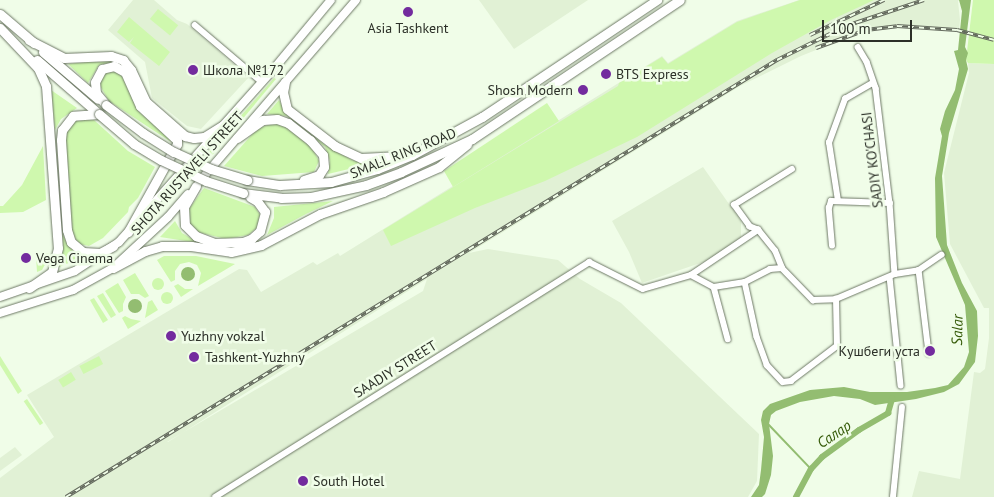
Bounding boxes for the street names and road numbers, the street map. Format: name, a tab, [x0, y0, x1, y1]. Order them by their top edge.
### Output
street label: SHOTA RUSTAVELI STREET	[127, 108, 247, 238]
street label: SADIY KO'CHASI	[858, 111, 886, 209]
street label: SMALL RING ROAD	[347, 124, 459, 182]
street label: SAADIY STREET	[350, 337, 440, 401]

